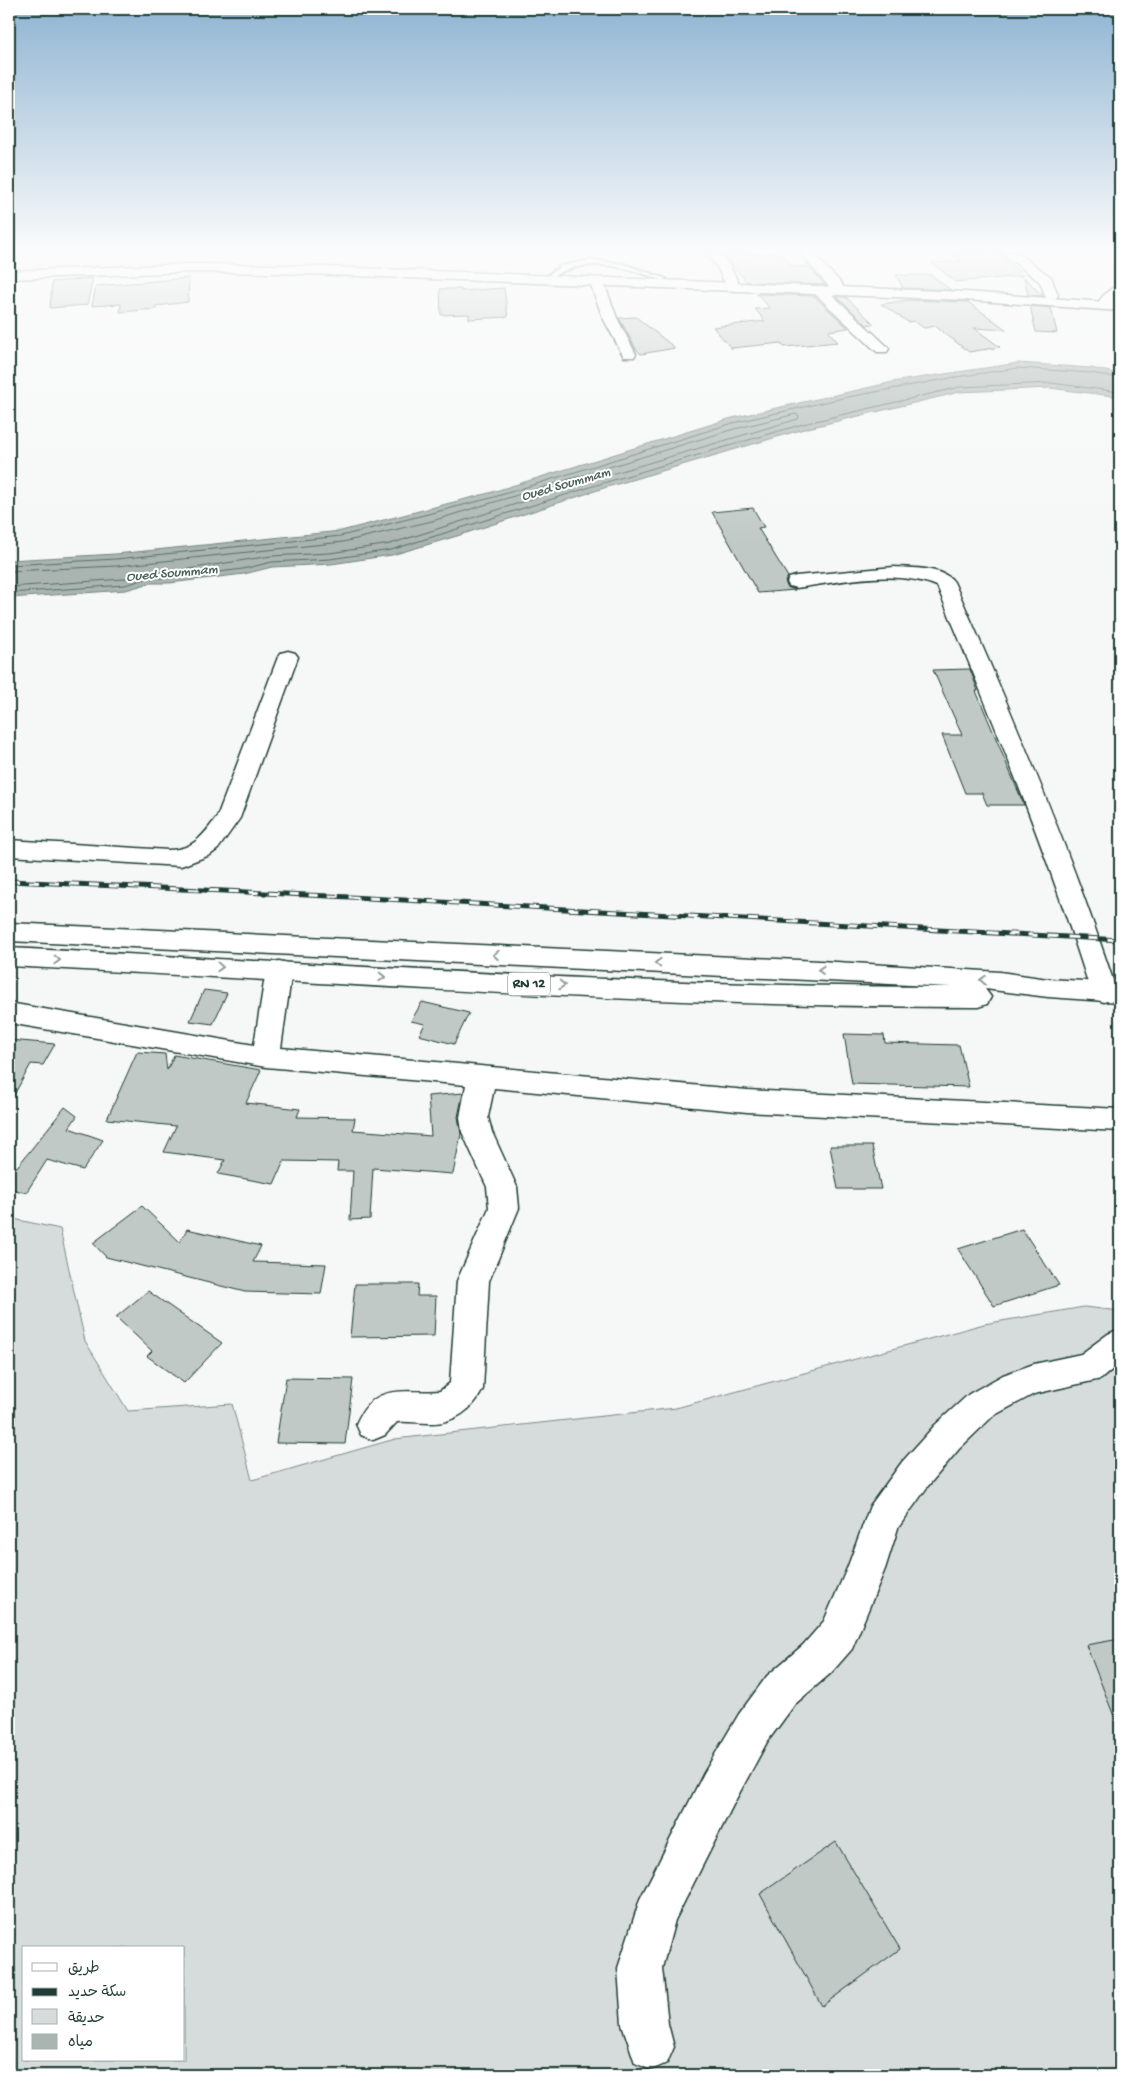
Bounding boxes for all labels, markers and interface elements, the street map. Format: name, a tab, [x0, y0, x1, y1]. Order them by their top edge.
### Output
water label: Oued Soummam	[520, 464, 612, 506]
water label: Oued Soummam	[126, 562, 218, 586]
one-way arrow	[492, 950, 500, 960]
one-way arrow	[54, 954, 62, 965]
one-way arrow	[654, 957, 662, 968]
one-way arrow	[216, 962, 224, 973]
one-way arrow	[816, 964, 824, 975]
one-way arrow	[378, 972, 386, 983]
road number: RN 12	[508, 972, 550, 996]
one-way arrow	[978, 974, 986, 985]
one-way arrow	[558, 980, 566, 991]
legend	[22, 1946, 185, 2062]
text: طريق	[68, 1960, 100, 1978]
text: سكة حديد	[68, 1984, 126, 2002]
text: حديقة	[68, 2010, 105, 2028]
text: مياه	[68, 2034, 93, 2052]

